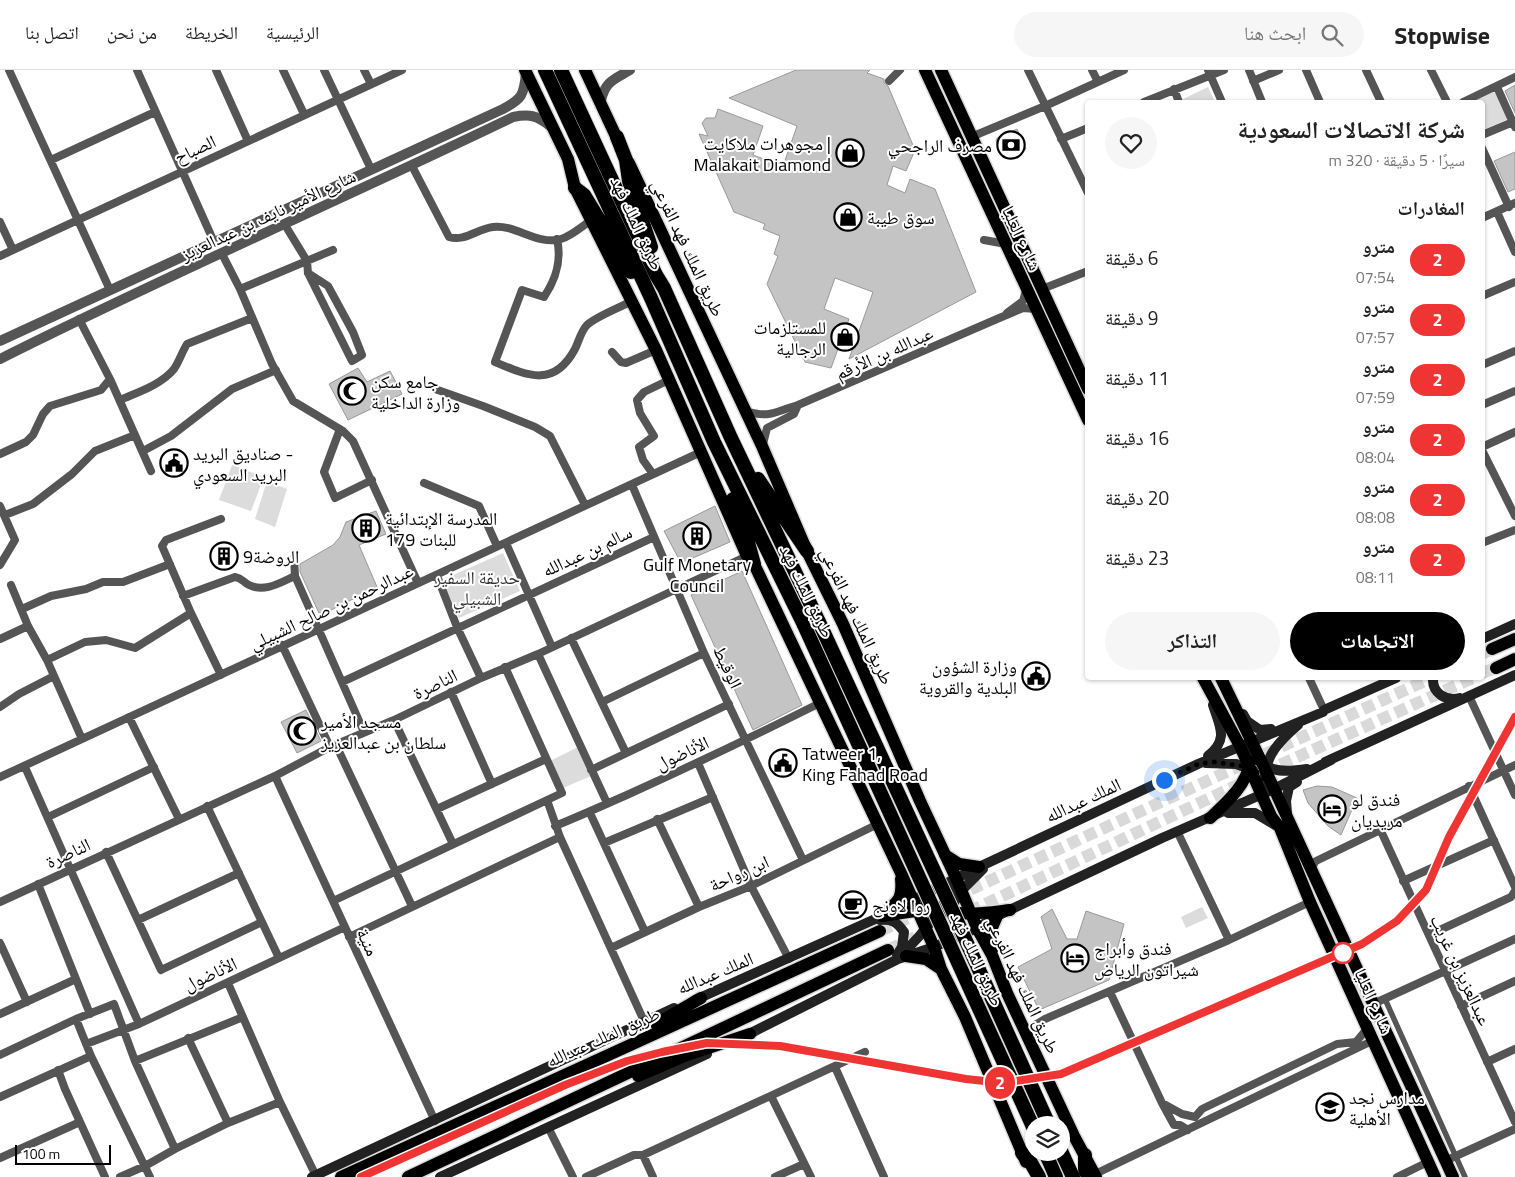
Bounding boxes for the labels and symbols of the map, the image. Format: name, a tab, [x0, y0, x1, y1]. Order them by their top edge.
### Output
street label: الصباح	[170, 128, 220, 170]
place label: مجوهرات ملاكايت | Malakait Diamond	[694, 130, 831, 178]
bank icon: مصرف الراجحي	[996, 130, 1026, 160]
place label: مصرف الراجحي	[888, 132, 992, 160]
shop icon: مجوهرات ملاكايت | Malakait Diamond	[835, 138, 865, 168]
street label: شارع الأمير نايف بن عبدالعزيز	[175, 162, 360, 268]
street label: طريق الملك فهد	[603, 172, 671, 274]
street label: طريق الملك فهد الفرعي	[643, 175, 732, 322]
street label: شارع العليا	[995, 201, 1049, 275]
shop icon: سوق طيبة	[833, 202, 863, 232]
place label: سوق طيبة	[867, 204, 935, 231]
place label: للمستلزمات الرجالية	[754, 314, 826, 362]
street label: عبدالله بن الأرقم	[831, 319, 937, 387]
shop icon: للمستلزمات الرجالية	[830, 322, 860, 352]
place label: جامع سكن وزارة الداخلية	[371, 368, 460, 416]
mosque icon: جامع سكن وزارة الداخلية	[337, 376, 367, 406]
place label: صناديق البريد - البريد السعودي	[193, 440, 293, 489]
public building icon: صناديق البريد - البريد السعودي	[159, 448, 189, 478]
place label: المدرسة الإبتدائية 179 للبنات	[385, 505, 497, 553]
building icon: المدرسة الإبتدائية 179 للبنات	[351, 513, 381, 543]
street label: سالم بن عبدالله	[537, 518, 637, 584]
building icon: Gulf Monetary Council	[682, 521, 712, 551]
street label: طريق الملك فهد	[773, 540, 841, 642]
building icon: الروضة9	[209, 541, 239, 571]
place label: الروضة9	[243, 543, 299, 570]
street label: طريق الملك فهد الفرعي	[812, 543, 901, 690]
place label: Gulf Monetary Council	[643, 551, 751, 599]
street label: عبدالرحمن بن صالح الشبيلي	[245, 557, 418, 658]
park label: حديقة السفير الشبيلي	[433, 564, 520, 613]
street label: الوقيط	[706, 641, 750, 693]
place label: وزارة الشؤون البلدية والقروية	[919, 653, 1017, 701]
public building icon: وزارة الشؤون البلدية والقروية	[1021, 661, 1051, 691]
street label: الناصرة	[408, 662, 462, 706]
place label: ٍمسجد الأمير سلطان بن عبدالعزيز	[320, 708, 446, 756]
mosque icon: ٍمسجد الأمير سلطان بن عبدالعزيز	[287, 716, 317, 746]
street label: الأناضول	[651, 729, 713, 777]
place label: Tatweer 1, King Fahad Road	[802, 740, 928, 788]
public building icon: Tatweer 1, King Fahad Road	[768, 748, 798, 778]
your location	[1152, 768, 1177, 793]
street label: الملك عبدالله	[1041, 771, 1125, 829]
place label: فندق لو مريديان	[1351, 786, 1402, 834]
hotel icon: فندق لو مريديان	[1317, 794, 1347, 824]
street label: الناصرة	[41, 831, 95, 875]
street label: ابن رواحة	[705, 848, 773, 898]
cafe icon: روا لاونج	[838, 890, 868, 920]
place label: روا لاونج	[872, 892, 930, 919]
street label: طريق الملك فهد	[943, 908, 1011, 1010]
street label: عبدالعزيز بن غريب	[1423, 910, 1499, 1030]
street label: طريق الملك فهد الفرعي	[978, 912, 1067, 1059]
street label: منية	[350, 924, 386, 960]
place label: فندق وأبراج شيراتون الرياض	[1094, 935, 1199, 983]
unlabelled marker	[1332, 942, 1354, 964]
hotel icon: فندق وأبراج شيراتون الرياض	[1060, 943, 1090, 973]
street label: الملك عبدالله	[673, 945, 757, 1001]
street label: الأناضول	[179, 950, 241, 998]
street label: شارع العليا	[1348, 964, 1400, 1038]
street label: طريق الملك عبدالله	[542, 1000, 664, 1074]
line badge: 2	[984, 1067, 1016, 1099]
place label: مدارس نجد الأهلية	[1349, 1084, 1425, 1132]
school or university icon: مدارس نجد الأهلية	[1315, 1092, 1345, 1122]
scale bar	[15, 1142, 111, 1165]

